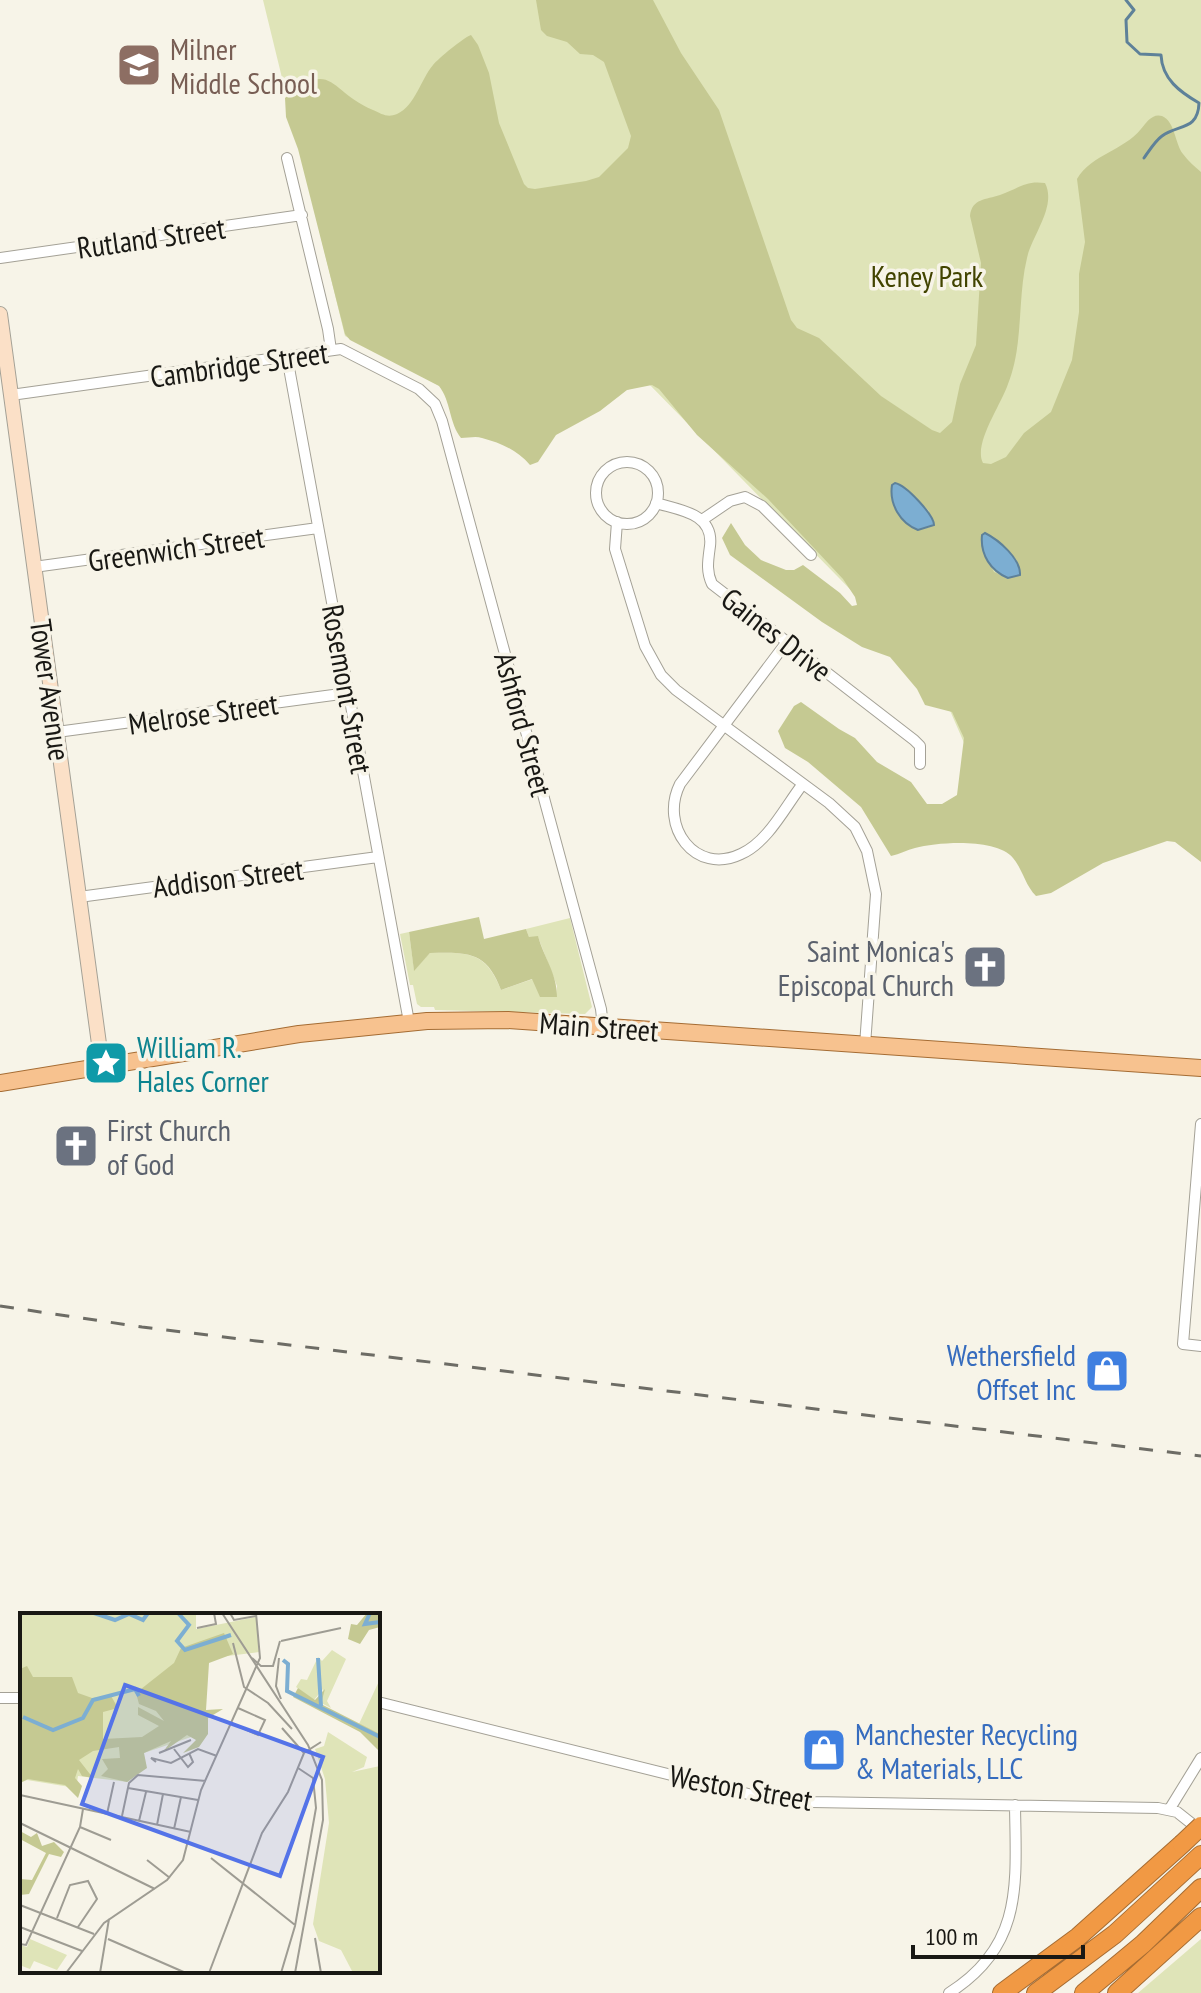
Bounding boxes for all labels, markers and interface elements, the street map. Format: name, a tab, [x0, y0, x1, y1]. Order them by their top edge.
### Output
place label: Milner Middle School	[170, 29, 317, 102]
school or university icon: Milner Middle School	[115, 41, 163, 89]
street label: Rutland Street	[74, 207, 228, 267]
park label: Keney Park	[871, 256, 984, 295]
street label: Cambridge Street	[147, 332, 331, 396]
street label: Greenwich Street	[86, 516, 267, 580]
street label: Gaines Drive	[714, 579, 840, 689]
street label: Rosemont Street	[314, 601, 382, 777]
street label: Tower Avenue	[22, 617, 80, 763]
street label: Ashford Street	[486, 648, 562, 801]
street label: Melrose Street	[126, 683, 281, 743]
street label: Addison Street	[150, 848, 306, 906]
place label: Saint Monica's Episcopal Church	[778, 931, 954, 1004]
church icon: Saint Monica's Episcopal Church	[961, 943, 1009, 991]
street label: Main Street	[538, 1002, 661, 1050]
place label: William R. Hales Corner	[137, 1027, 270, 1100]
place icon: William R. Hales Corner	[82, 1039, 130, 1087]
place label: First Church of God	[107, 1110, 231, 1183]
church icon: First Church of God	[52, 1122, 100, 1170]
place label: Wethersfield Offset Inc	[947, 1335, 1076, 1408]
shop icon: Wethersfield Offset Inc	[1083, 1347, 1131, 1395]
inset map	[20, 1613, 380, 1973]
place label: Manchester Recycling & Materials, LLC	[855, 1714, 1078, 1787]
shop icon: Manchester Recycling & Materials, LLC	[800, 1726, 848, 1774]
street label: Weston Street	[667, 1755, 816, 1819]
scale bar	[913, 1909, 1083, 1959]
text: 100 m	[925, 1921, 978, 1952]

